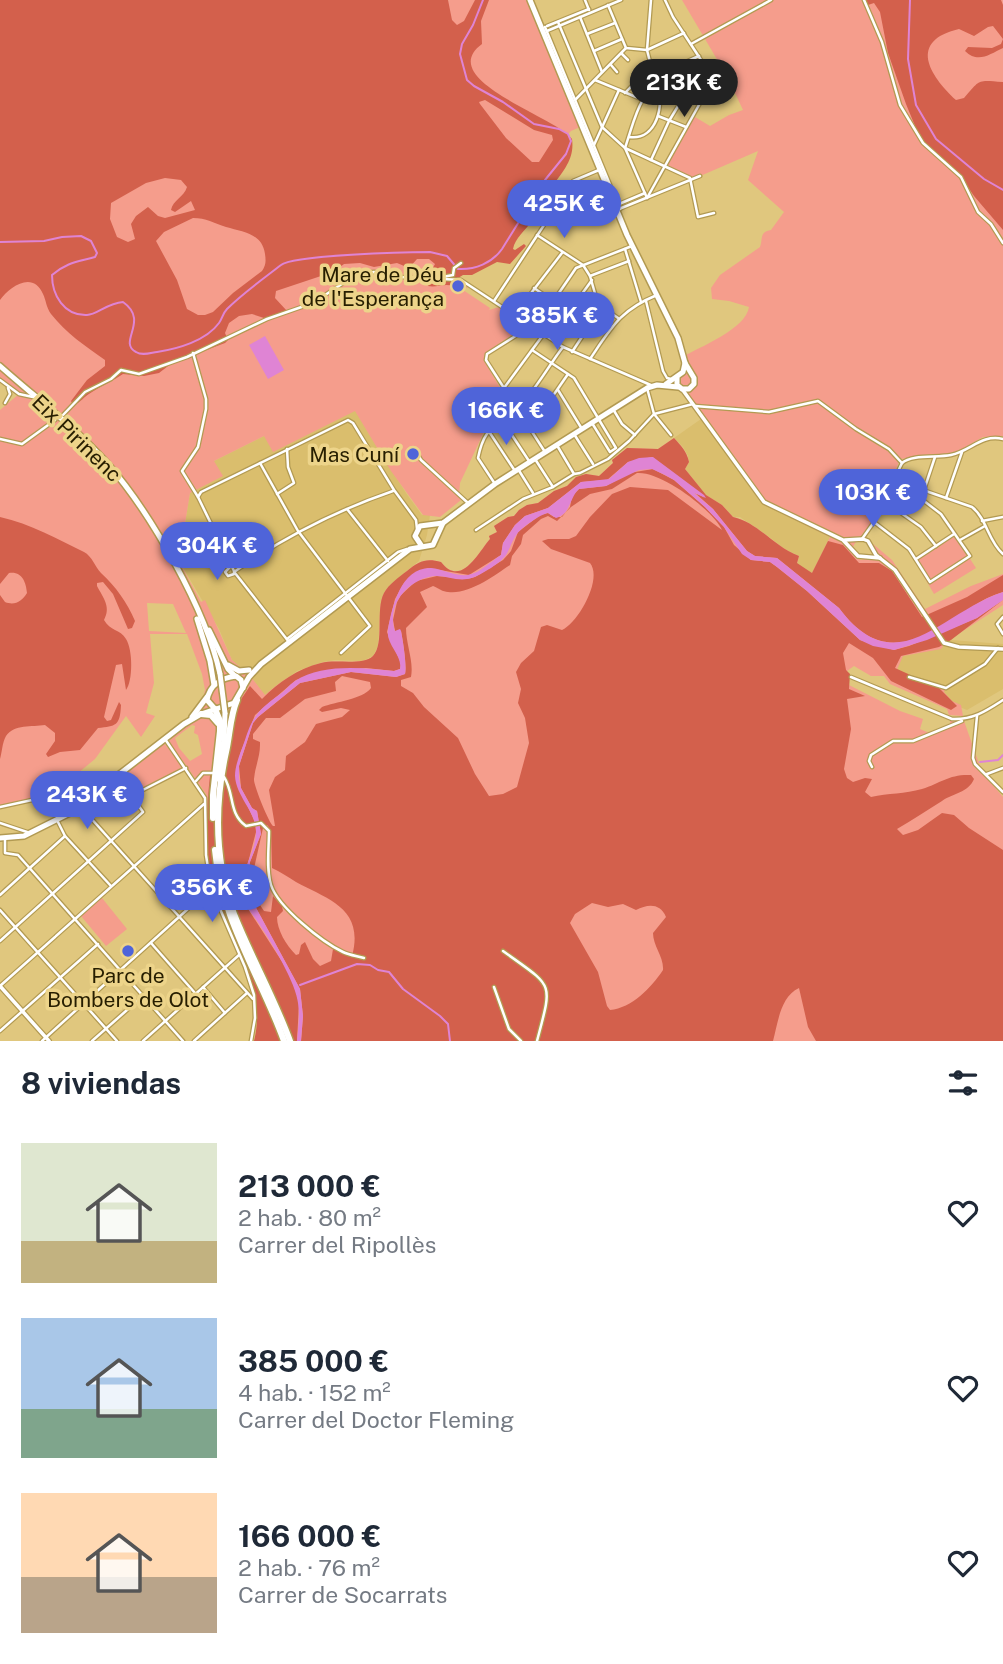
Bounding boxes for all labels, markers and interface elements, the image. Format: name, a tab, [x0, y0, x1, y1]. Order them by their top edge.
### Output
pin: 213K €	[627, 60, 741, 119]
text: 213K €	[646, 68, 722, 95]
pin: 425K €	[507, 180, 621, 240]
text: 425K €	[523, 189, 605, 216]
place label: Mare de Déu de l'Esperança	[302, 262, 444, 311]
marker: Mare de Déu de l'Esperança	[450, 278, 466, 294]
pin: 385K €	[500, 292, 614, 352]
text: 385K €	[516, 301, 598, 328]
pin: 166K €	[449, 388, 563, 447]
street label: Eix Pirinenc	[27, 389, 127, 487]
text: 166K €	[468, 396, 544, 423]
place label: Mas Cuní	[309, 442, 400, 467]
marker: Mas Cuní	[405, 446, 421, 462]
pin: 103K €	[816, 470, 930, 529]
text: 103K €	[835, 478, 911, 505]
pin: 304K €	[160, 522, 274, 582]
text: 304K €	[176, 531, 258, 558]
pin: 243K €	[30, 772, 144, 831]
text: 243K €	[46, 780, 128, 807]
pin: 356K €	[155, 864, 269, 924]
text: 356K €	[171, 873, 253, 900]
marker: Parc de Bombers de Olot	[120, 943, 136, 959]
place label: Parc de Bombers de Olot	[47, 963, 209, 1012]
icon: filters	[944, 1064, 982, 1102]
text: 8 viviendas	[21, 1065, 181, 1101]
text: 213 000 €	[238, 1168, 381, 1204]
icon: home	[77, 1171, 161, 1255]
icon: heart	[944, 1194, 982, 1232]
text: 2 hab. · 80 m²	[238, 1204, 381, 1231]
text: Carrer del Ripollès	[238, 1231, 436, 1258]
text: 385 000 €	[238, 1343, 389, 1379]
icon: home	[77, 1346, 161, 1430]
icon: heart	[944, 1369, 982, 1407]
text: 4 hab. · 152 m²	[238, 1379, 391, 1406]
text: Carrer del Doctor Fleming	[238, 1406, 514, 1433]
text: 166 000 €	[238, 1518, 381, 1554]
icon: home	[77, 1521, 161, 1605]
icon: heart	[944, 1544, 982, 1582]
text: 2 hab. · 76 m²	[238, 1554, 380, 1581]
text: Carrer de Socarrats	[238, 1581, 448, 1608]

